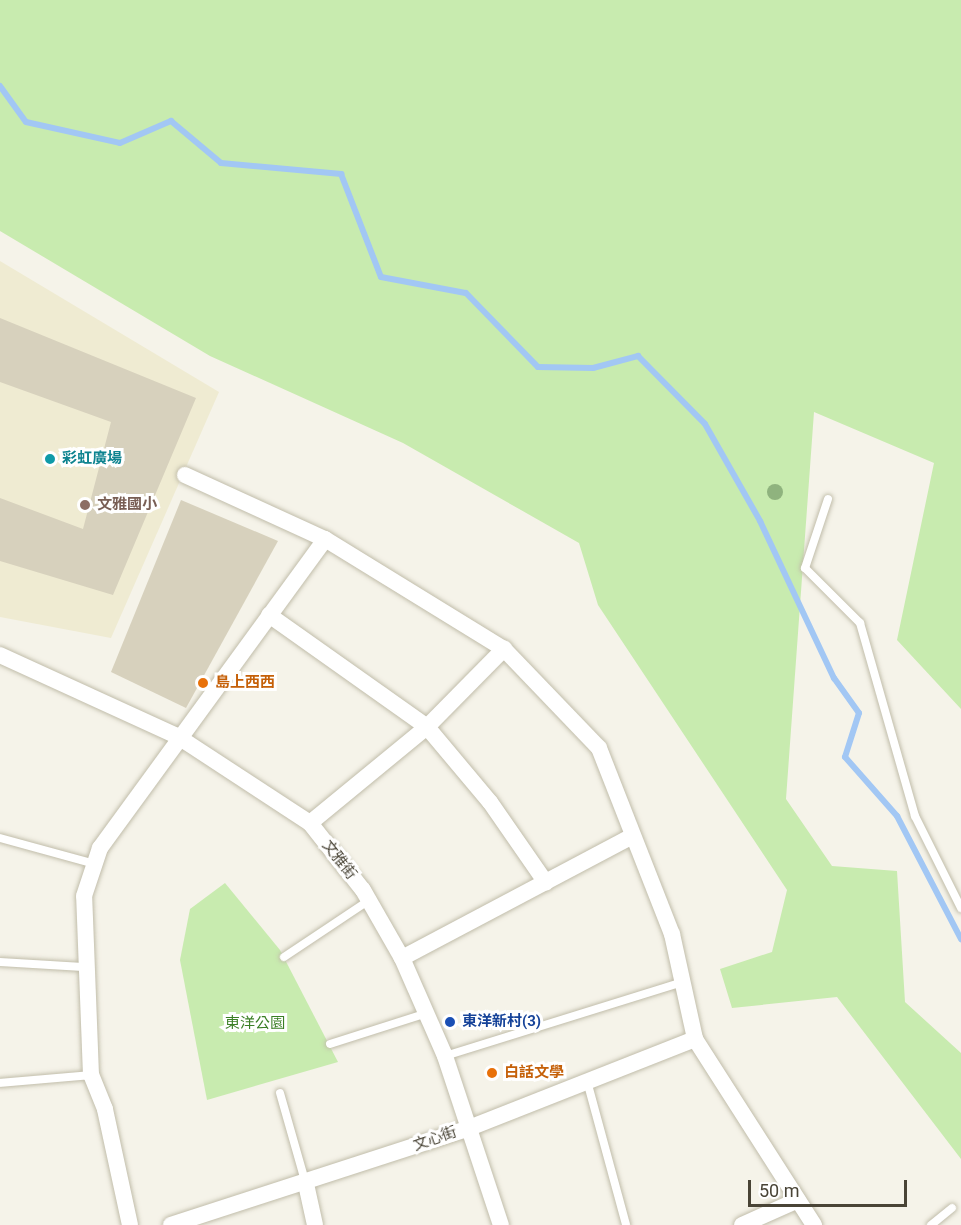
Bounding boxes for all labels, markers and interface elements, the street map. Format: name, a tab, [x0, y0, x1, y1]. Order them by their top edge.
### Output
place label: 彩虹廣場	[62, 450, 122, 468]
marker: 彩虹廣場	[43, 452, 57, 466]
place label: 文雅國小	[97, 496, 157, 514]
marker: 文雅國小	[78, 498, 92, 512]
place label: 島上西西	[215, 674, 275, 692]
marker: 島上西西	[196, 676, 210, 690]
street label: 文雅街	[318, 837, 360, 883]
place label: 東洋新村(3)	[462, 1013, 541, 1031]
park label: 東洋公園	[225, 1015, 285, 1033]
marker: 東洋新村(3)	[443, 1015, 457, 1029]
place label: 白話文學	[504, 1064, 564, 1082]
marker: 白話文學	[485, 1066, 499, 1080]
street label: 文心街	[411, 1123, 459, 1155]
scale bar	[751, 1168, 910, 1206]
text: 50 m	[759, 1180, 799, 1201]

